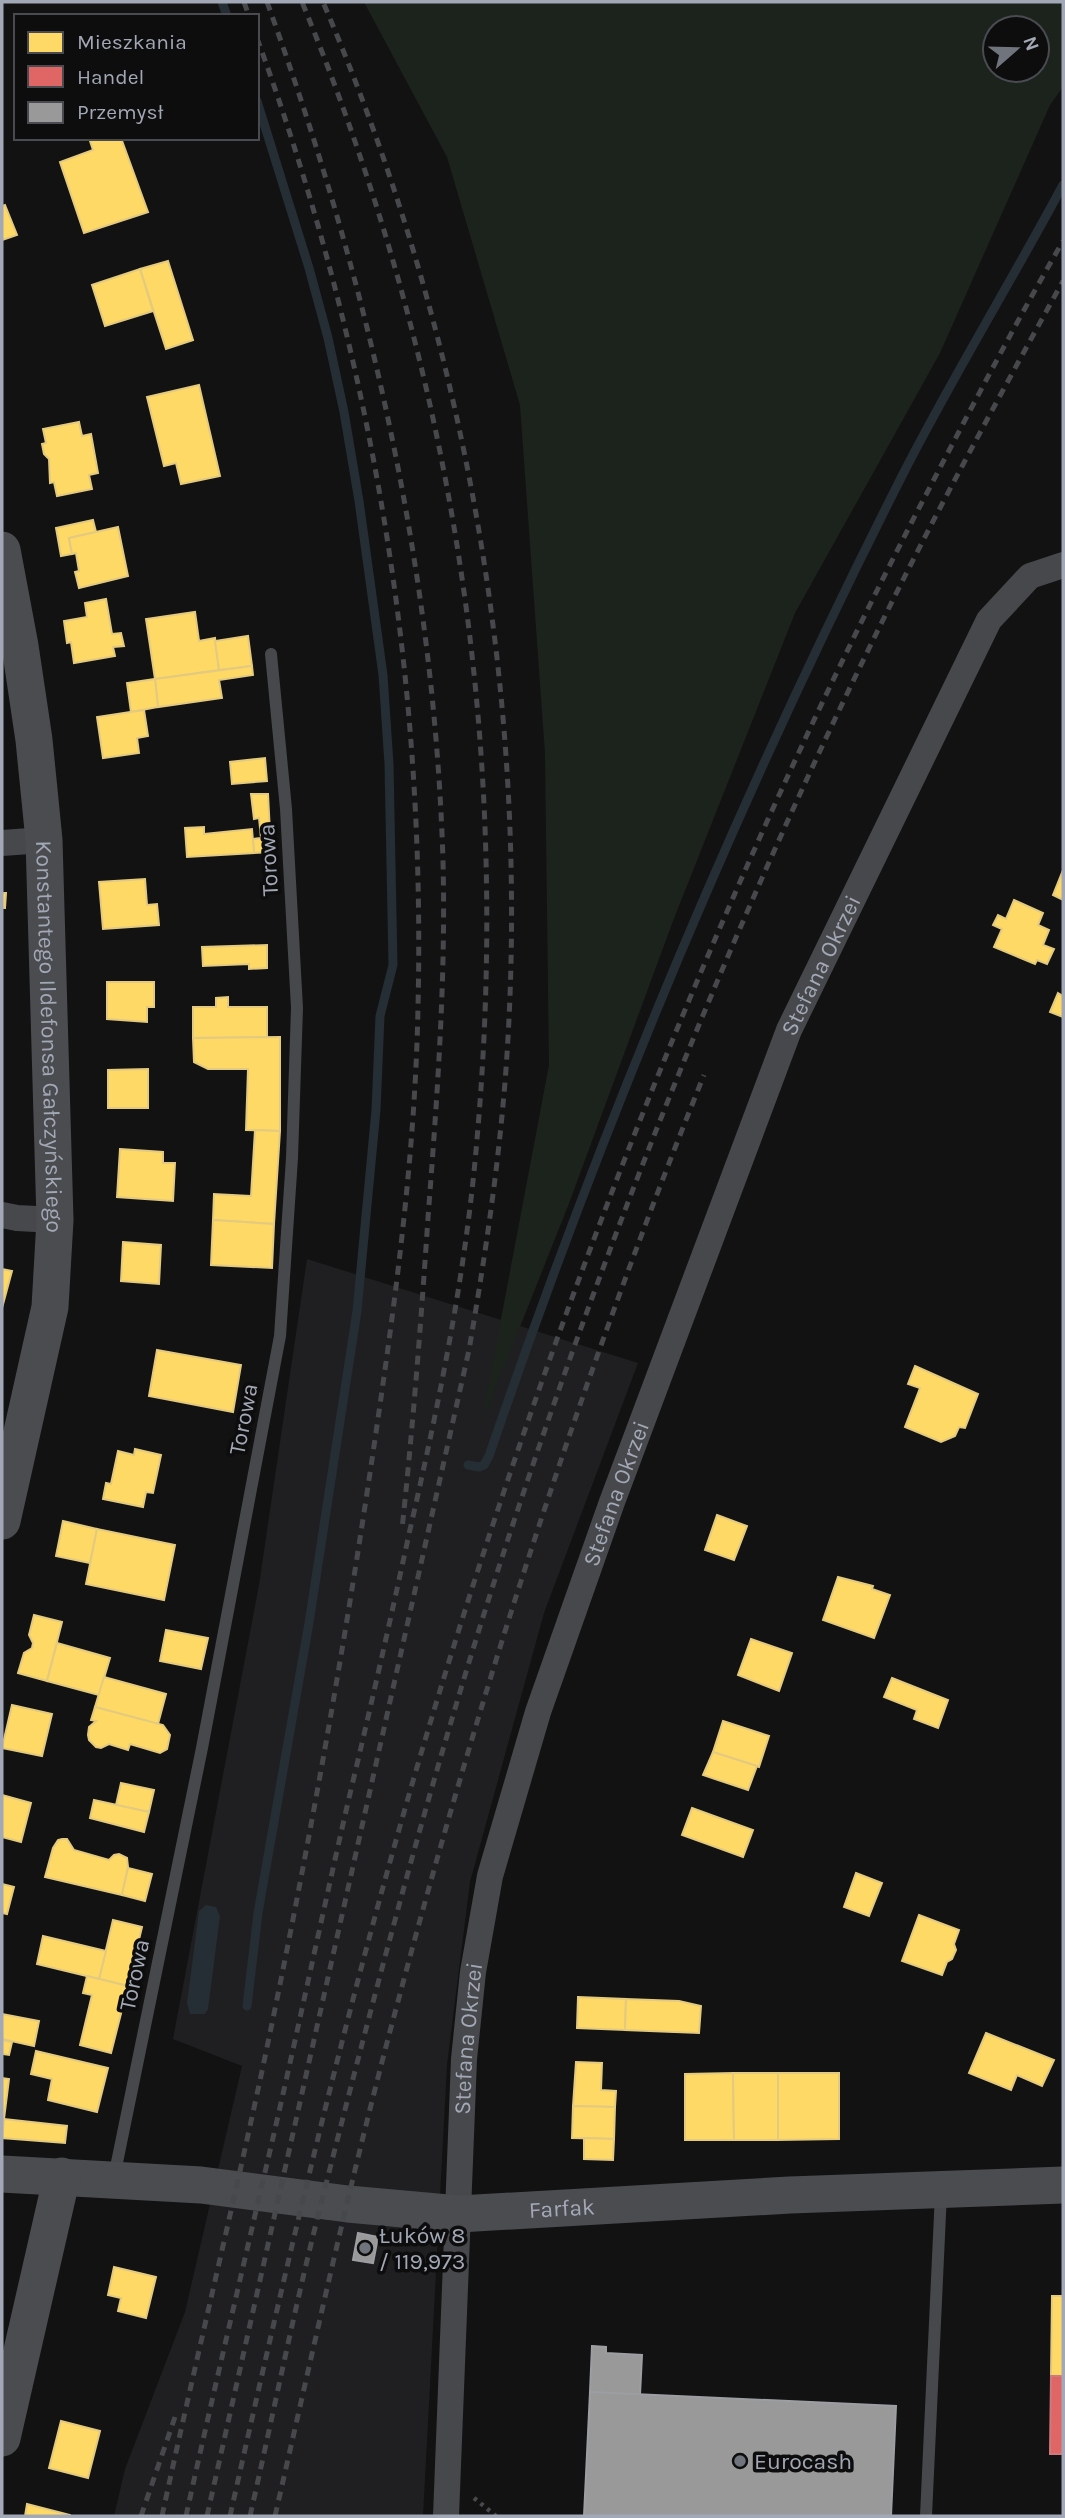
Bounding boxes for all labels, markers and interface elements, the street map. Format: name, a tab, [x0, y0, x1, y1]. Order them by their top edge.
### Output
legend	[14, 14, 259, 140]
north arrow	[981, 14, 1051, 84]
text: Mieszkania	[77, 30, 187, 54]
text: N	[1018, 33, 1044, 54]
text: Handel	[77, 65, 144, 89]
text: Przemysł	[77, 100, 163, 124]
street label: Torowa	[253, 823, 284, 897]
street label: Konstantego Ildefonsa Gałczyńskiego	[30, 840, 68, 1234]
street label: Stefana Okrzei	[775, 891, 867, 1040]
street label: Torowa	[223, 1381, 264, 1457]
street label: Stefana Okrzei	[577, 1417, 655, 1570]
street label: Torowa	[114, 1937, 155, 2013]
street label: Stefana Okrzei	[449, 1960, 488, 2115]
street label: Farfak	[528, 2193, 596, 2224]
place label: Łuków 8 / 119,973	[379, 2222, 465, 2275]
marker: Łuków 8 / 119,973	[357, 2240, 373, 2256]
place label: Eurocash	[754, 2448, 852, 2475]
marker: Eurocash	[732, 2453, 748, 2469]

